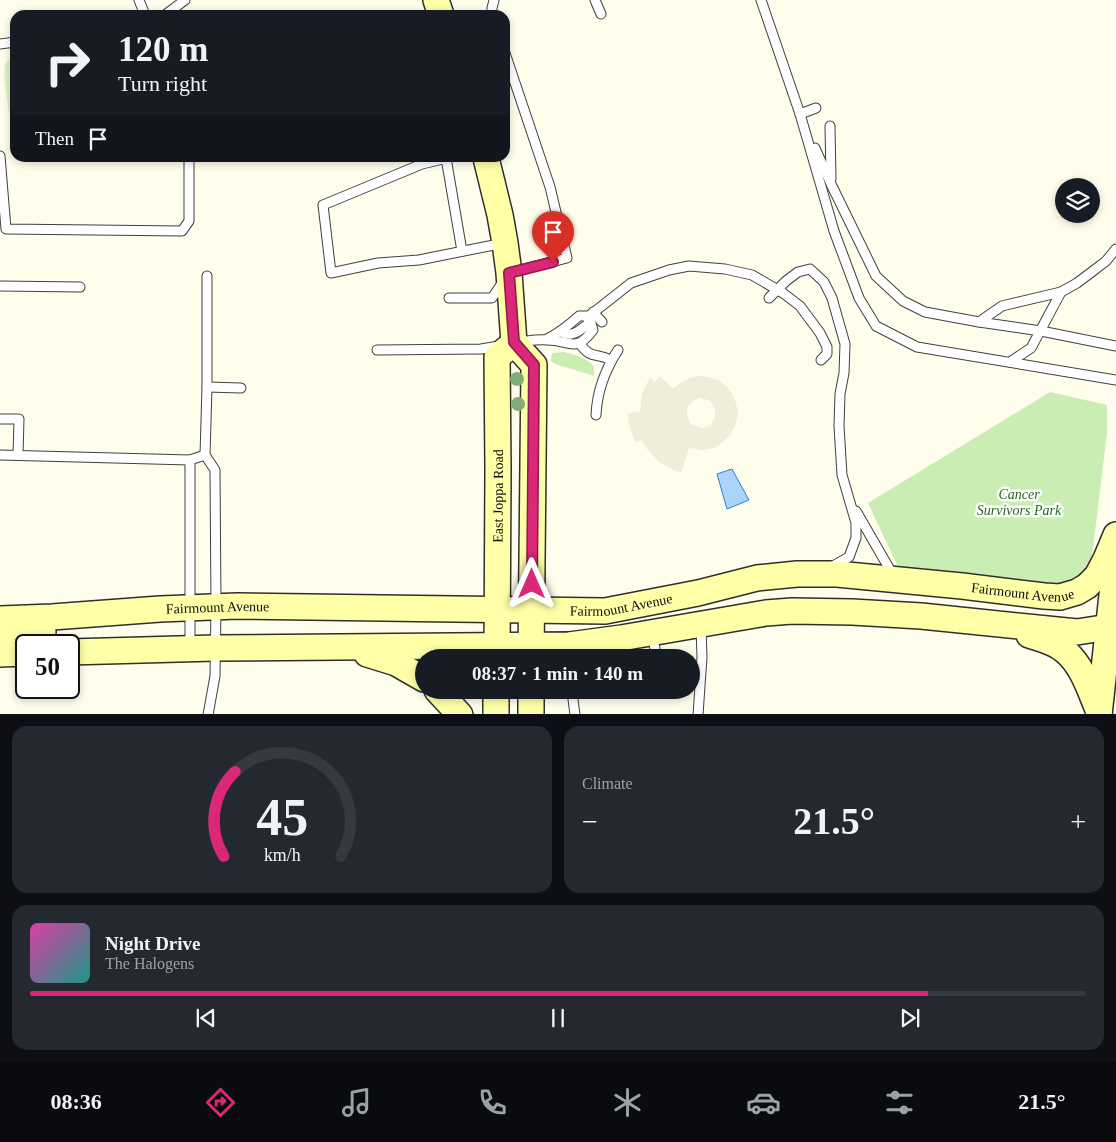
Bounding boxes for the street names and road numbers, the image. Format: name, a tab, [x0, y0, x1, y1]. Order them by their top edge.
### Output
street label: East Joppa Road	[491, 449, 506, 543]
street label: Fairmount Avenue	[970, 580, 1076, 605]
street label: Fairmount Avenue	[570, 591, 674, 619]
street label: Fairmount Avenue	[166, 599, 270, 617]

